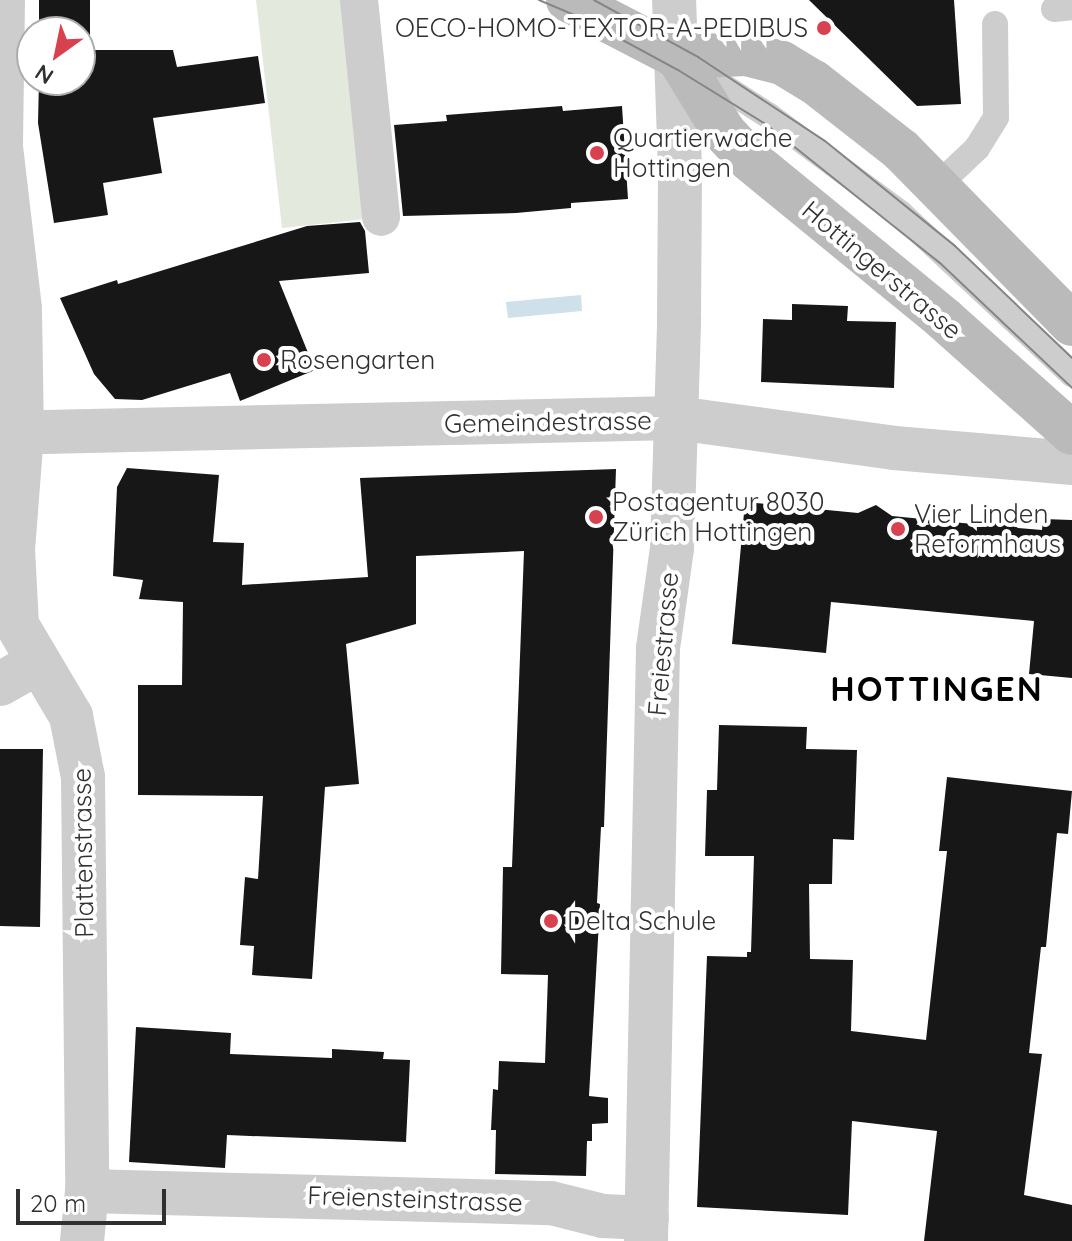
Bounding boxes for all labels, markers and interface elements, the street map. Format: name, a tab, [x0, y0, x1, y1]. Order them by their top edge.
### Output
place label: OECO-HOMO-TEXTOR-A-PEDIBUS	[395, 12, 808, 44]
north arrow	[16, 16, 96, 96]
marker: OECO-HOMO-TEXTOR-A-PEDIBUS	[815, 19, 833, 37]
text: N	[30, 58, 58, 91]
place label: Quartierwache Hottingen	[613, 122, 792, 184]
marker: Quartierwache Hottingen	[588, 144, 606, 162]
street label: Hottingerstrasse	[796, 194, 968, 346]
place label: Rosengarten	[280, 344, 435, 376]
marker: Rosengarten	[255, 351, 273, 369]
street label: Gemeindestrasse	[444, 405, 652, 439]
place label: Postagentur 8030 Zürich Hottingen	[612, 486, 824, 548]
place label: Vier Linden Reformhaus	[914, 498, 1061, 560]
marker: Postagentur 8030 Zürich Hottingen	[587, 508, 605, 526]
marker: Vier Linden Reformhaus	[889, 520, 907, 538]
street label: Freiestrasse	[641, 571, 685, 717]
district label: HOTTINGEN	[830, 669, 1044, 709]
street label: Plattenstrasse	[66, 768, 100, 938]
place label: Delta Schule	[567, 905, 716, 937]
marker: Delta Schule	[542, 912, 560, 930]
scale bar	[20, 1173, 170, 1223]
street label: Freiensteinstrasse	[307, 1180, 523, 1218]
text: 20 m	[30, 1188, 86, 1218]

